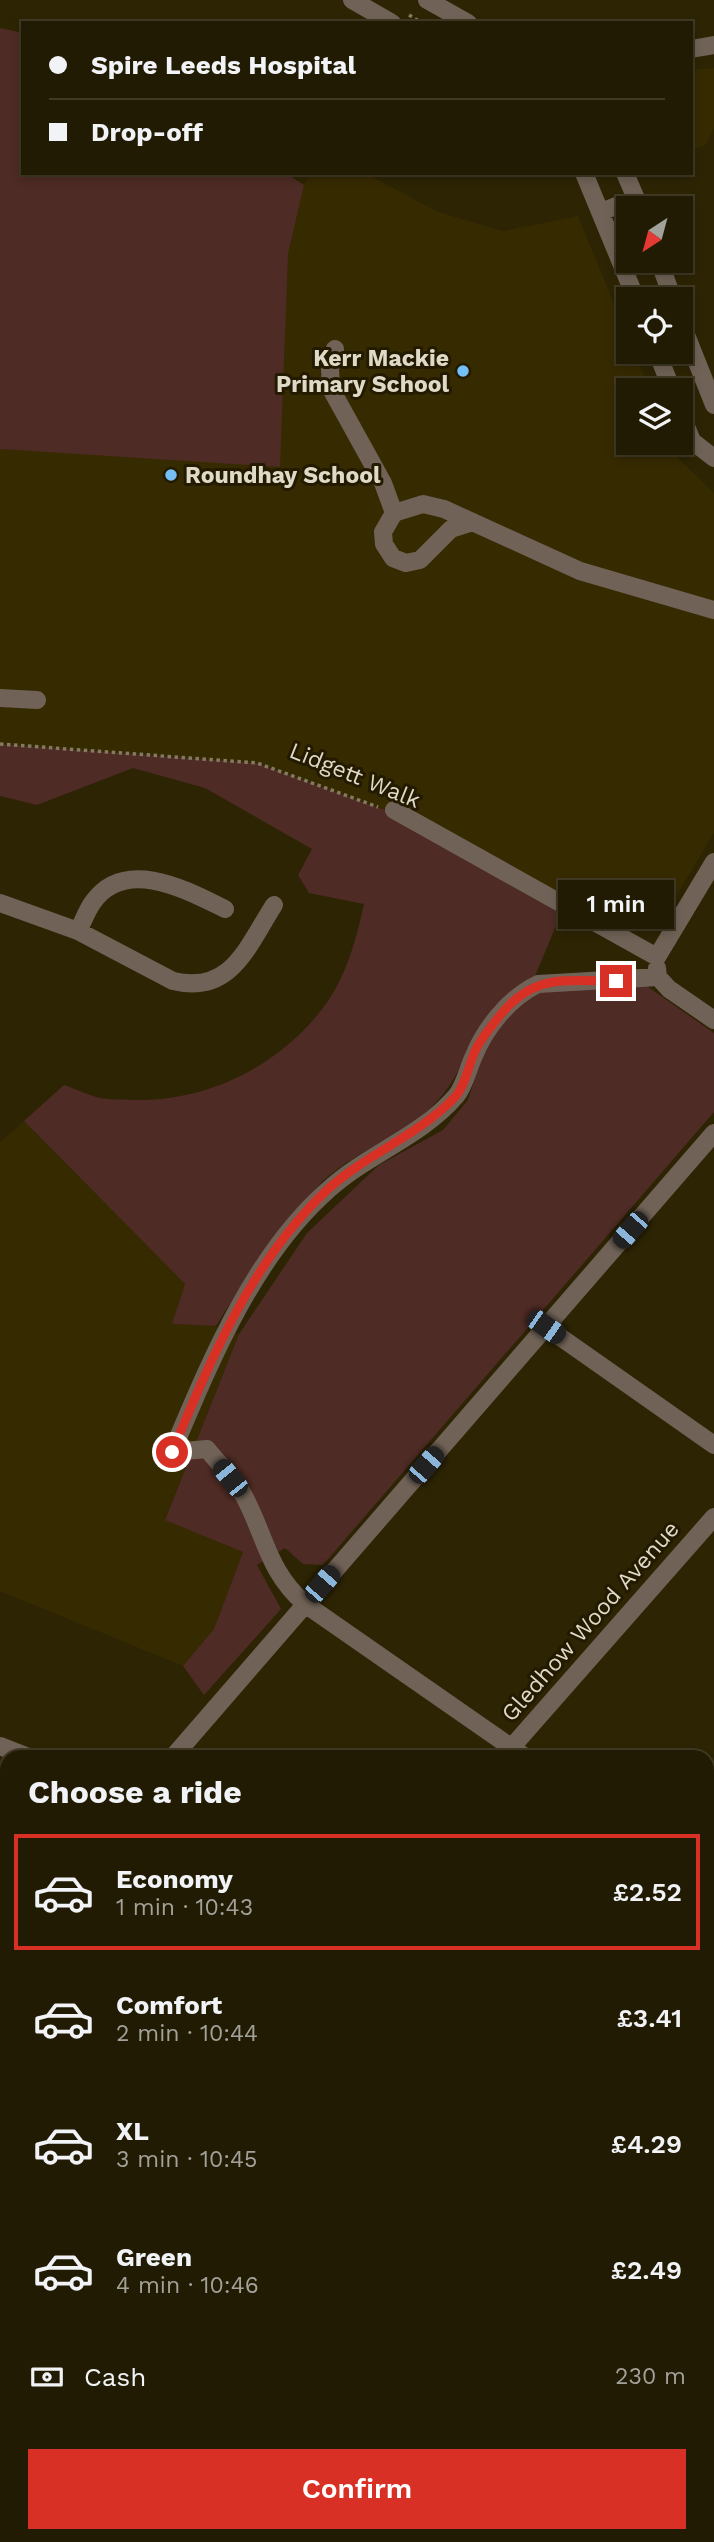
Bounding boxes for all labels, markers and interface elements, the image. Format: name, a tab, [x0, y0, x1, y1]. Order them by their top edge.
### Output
text: Spire Leeds Hospital	[91, 50, 356, 80]
text: Drop-off	[91, 117, 203, 147]
north arrow	[616, 196, 693, 273]
map controls	[616, 196, 693, 455]
button: locate	[616, 287, 693, 364]
place label: Kerr Mackie Primary School	[276, 345, 449, 398]
marker: Kerr Mackie Primary School	[455, 363, 471, 379]
button: layers	[616, 378, 693, 455]
place label: Roundhay School	[185, 462, 381, 489]
marker: Roundhay School	[163, 467, 179, 483]
street label: Lidgett Walk	[285, 737, 424, 814]
callout: 1 min	[558, 880, 674, 928]
text: 1 min	[586, 891, 646, 918]
route end	[600, 965, 632, 997]
car	[609, 1207, 652, 1253]
car	[523, 1306, 570, 1348]
route start	[156, 1436, 188, 1468]
car	[405, 1442, 448, 1488]
car	[209, 1455, 252, 1501]
street label: Gledhow Wood Avenue	[496, 1516, 685, 1727]
car	[301, 1561, 344, 1607]
text: Choose a ride	[28, 1773, 242, 1811]
icon: car	[32, 1861, 95, 1924]
text: Economy	[116, 1864, 233, 1894]
text: £2.52	[613, 1877, 682, 1907]
text: 1 min · 10:43	[116, 1894, 253, 1921]
icon: car	[32, 1987, 95, 2050]
text: Comfort	[116, 1990, 222, 2020]
text: £3.41	[617, 2003, 682, 2033]
text: 2 min · 10:44	[116, 2020, 258, 2047]
icon: car	[32, 2113, 95, 2176]
text: XL	[116, 2116, 149, 2146]
text: £4.29	[611, 2129, 682, 2159]
text: 3 min · 10:45	[116, 2146, 257, 2173]
icon: car	[32, 2239, 95, 2302]
text: Green	[116, 2242, 192, 2272]
text: £2.49	[611, 2255, 682, 2285]
text: 4 min · 10:46	[116, 2272, 259, 2299]
icon: cash	[28, 2358, 66, 2396]
text: Cash	[84, 2362, 146, 2392]
text: 230 m	[615, 2363, 686, 2390]
button: Confirm	[28, 2449, 686, 2529]

